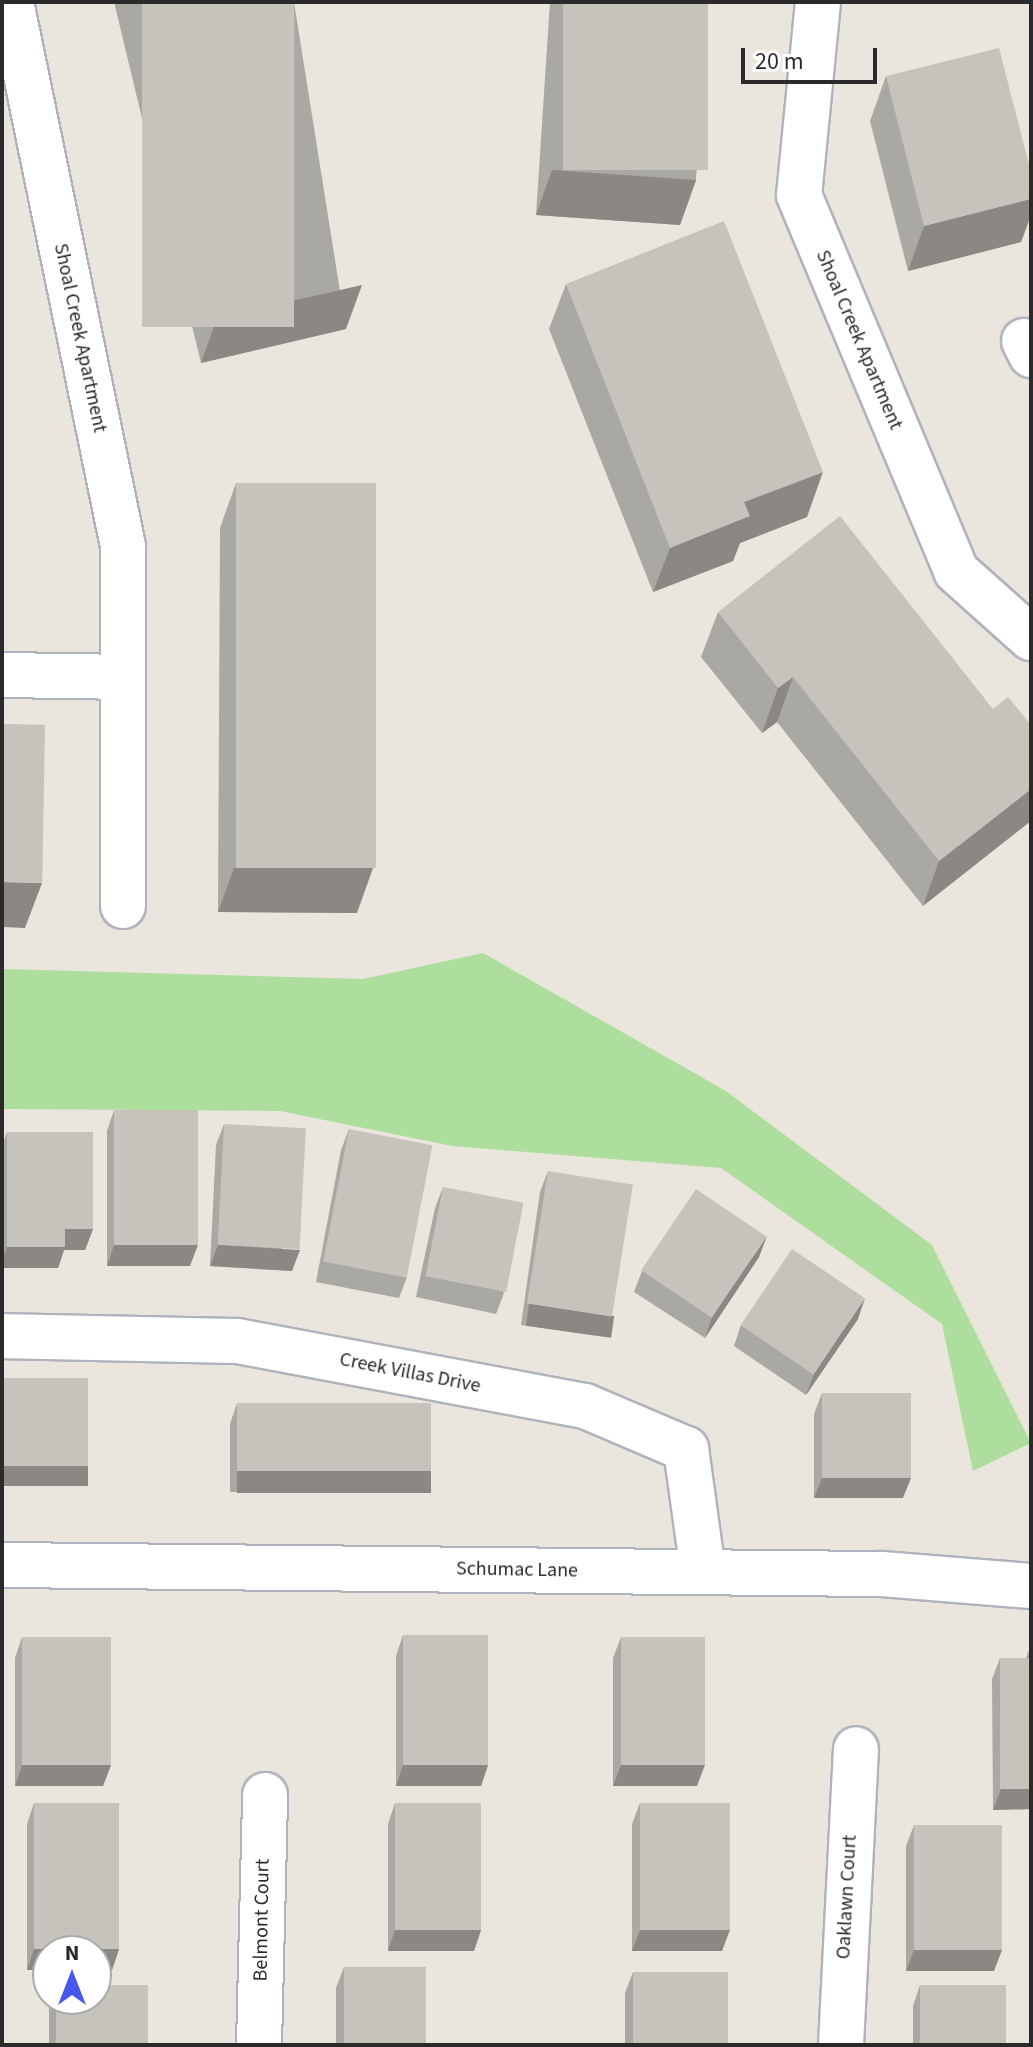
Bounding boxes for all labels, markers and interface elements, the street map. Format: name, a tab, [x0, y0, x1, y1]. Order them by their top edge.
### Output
scale bar	[745, 32, 881, 82]
text: 20 m	[755, 44, 804, 79]
street label: Shoal Creek Apartment	[48, 241, 112, 435]
street label: Shoal Creek Apartment	[810, 247, 908, 433]
street label: Creek Villas Drive	[337, 1348, 483, 1398]
street label: Schumac Lane	[456, 1557, 578, 1583]
street label: Oaklawn Court	[832, 1834, 862, 1960]
street label: Belmont Court	[249, 1858, 275, 1982]
north arrow	[32, 1935, 112, 2015]
text: N	[65, 1937, 79, 1969]

